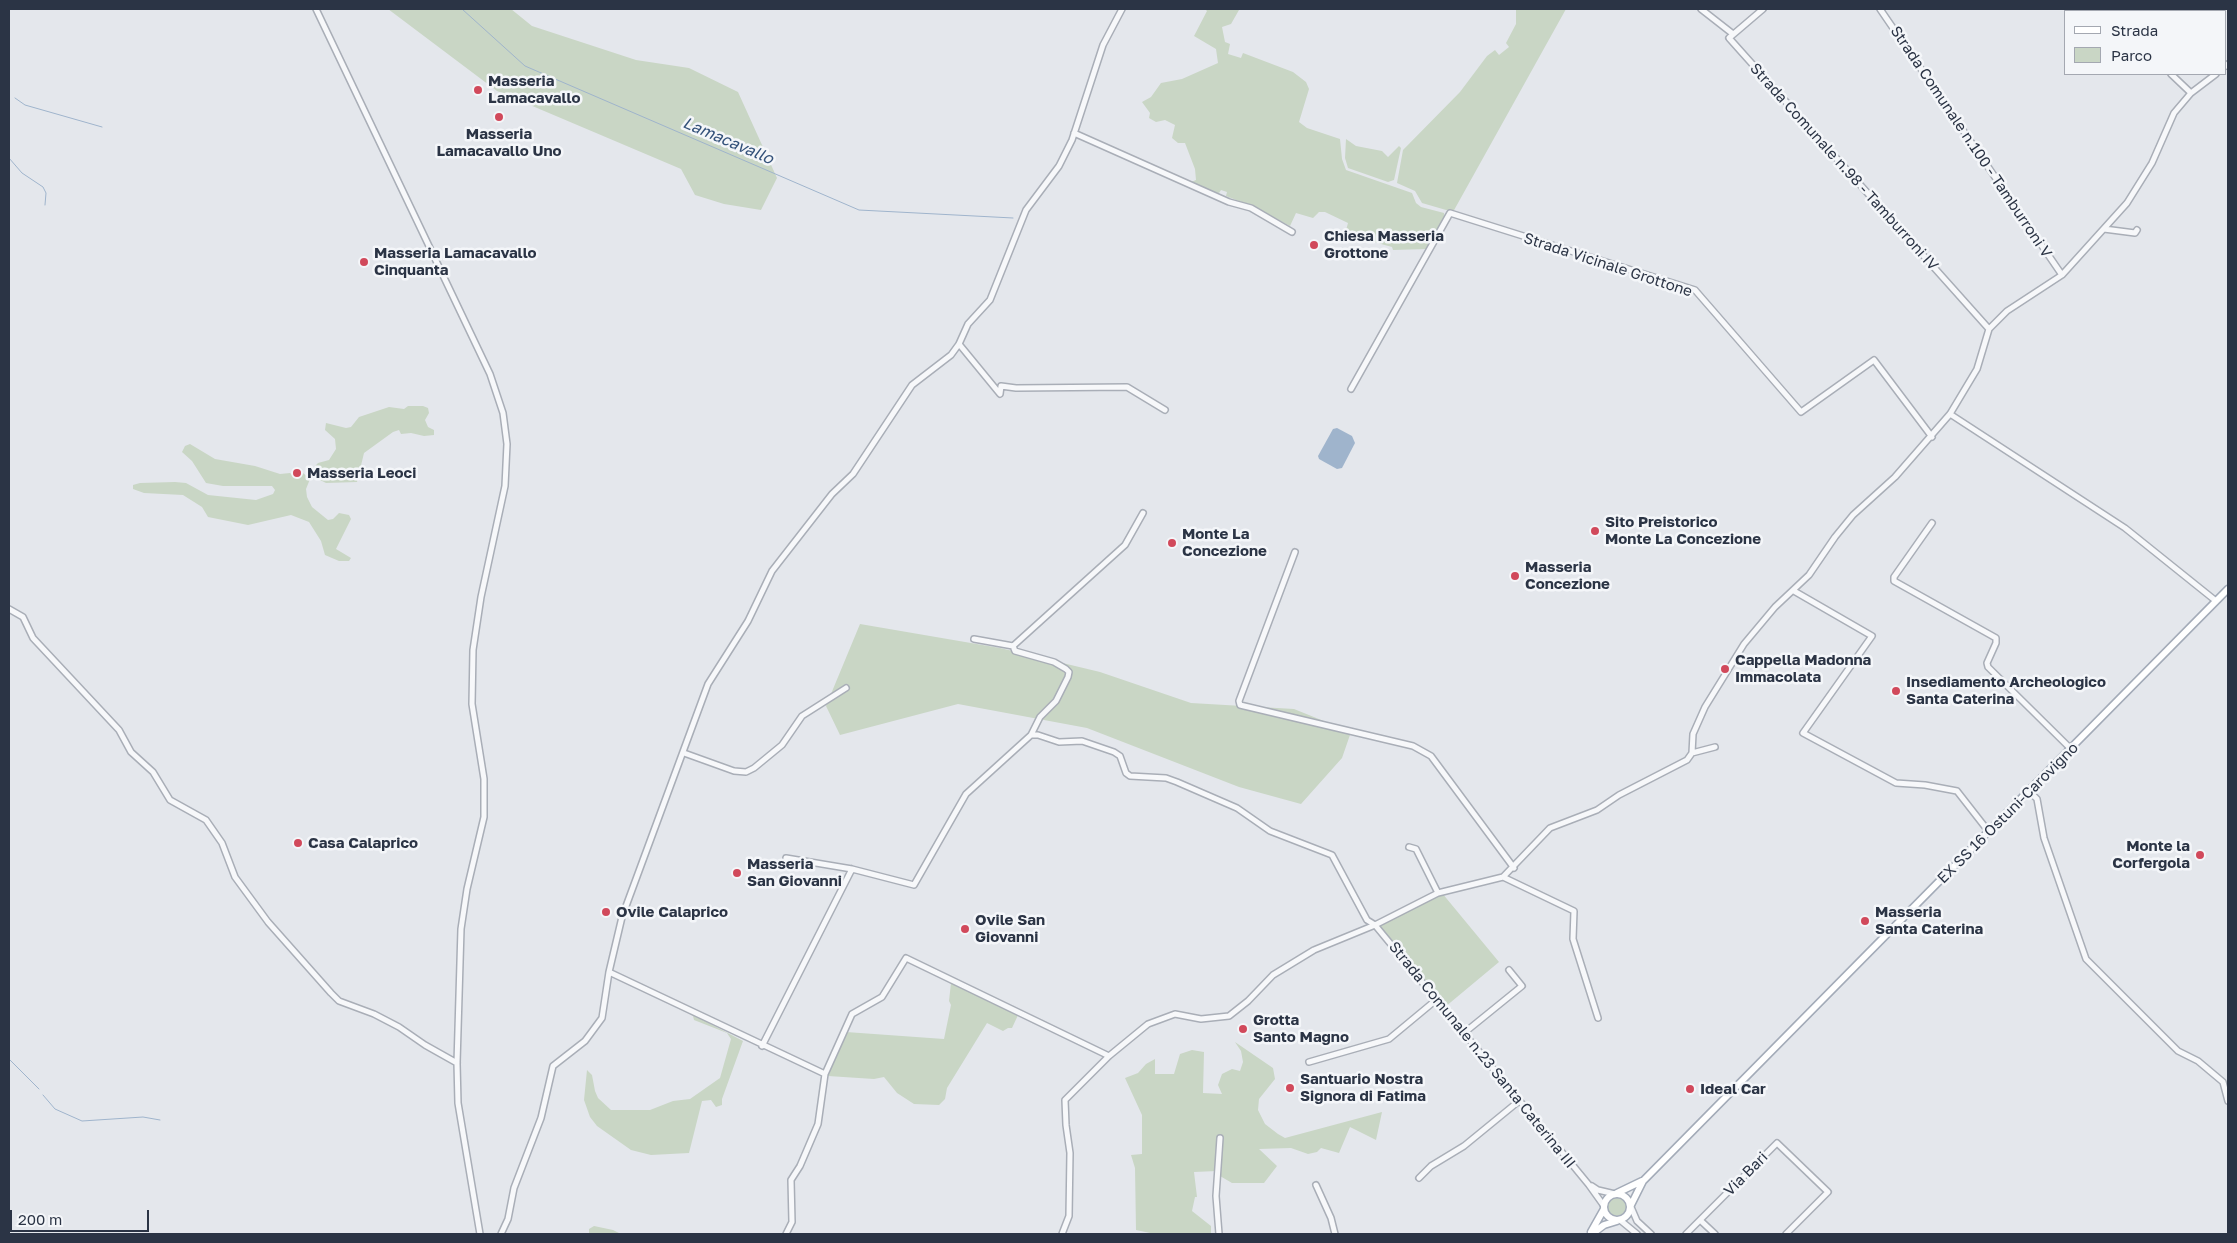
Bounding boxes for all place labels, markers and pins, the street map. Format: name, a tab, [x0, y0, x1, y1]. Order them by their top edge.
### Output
place label: Masseria Lamacavallo	[488, 72, 580, 107]
marker: Masseria Lamacavallo	[472, 84, 484, 96]
marker: Masseria Lamacavallo Uno	[493, 111, 505, 123]
place label: Masseria Lamacavallo Uno	[436, 125, 562, 160]
place label: Chiesa Masseria Grottone	[1324, 227, 1444, 262]
marker: Chiesa Masseria Grottone	[1308, 239, 1320, 251]
place label: Masseria Lamacavallo Cinquanta	[374, 244, 537, 279]
marker: Masseria Lamacavallo Cinquanta	[358, 256, 370, 268]
place label: Masseria Leoci	[307, 464, 416, 482]
marker: Masseria Leoci	[291, 467, 303, 479]
place label: Sito Preistorico Monte La Concezione	[1605, 513, 1761, 548]
place label: Monte La Concezione	[1182, 525, 1267, 560]
marker: Sito Preistorico Monte La Concezione	[1589, 525, 1601, 537]
marker: Monte La Concezione	[1166, 537, 1178, 549]
place label: Masseria Concezione	[1525, 558, 1610, 593]
marker: Masseria Concezione	[1509, 570, 1521, 582]
place label: Cappella Madonna Immacolata	[1735, 651, 1871, 686]
marker: Cappella Madonna Immacolata	[1719, 663, 1731, 675]
place label: Insediamento Archeologico Santa Caterina	[1906, 673, 2106, 708]
marker: Insediamento Archeologico Santa Caterina	[1890, 685, 1902, 697]
place label: Casa Calaprico	[308, 834, 418, 852]
marker: Casa Calaprico	[292, 837, 304, 849]
place label: Monte la Corfergola	[2112, 837, 2190, 872]
marker: Monte la Corfergola	[2194, 849, 2206, 861]
place label: Masseria San Giovanni	[747, 855, 842, 890]
marker: Masseria San Giovanni	[731, 867, 743, 879]
place label: Ovile Calaprico	[616, 903, 728, 921]
place label: Masseria Santa Caterina	[1875, 903, 1983, 938]
marker: Ovile Calaprico	[600, 906, 612, 918]
place label: Ovile San Giovanni	[975, 911, 1045, 946]
marker: Masseria Santa Caterina	[1859, 915, 1871, 927]
marker: Ovile San Giovanni	[959, 923, 971, 935]
place label: Grotta Santo Magno	[1253, 1011, 1349, 1046]
marker: Grotta Santo Magno	[1237, 1023, 1249, 1035]
place label: Santuario Nostra Signora di Fatima	[1300, 1070, 1426, 1105]
place label: Ideal Car	[1700, 1080, 1766, 1098]
marker: Santuario Nostra Signora di Fatima	[1284, 1082, 1296, 1094]
marker: Ideal Car	[1684, 1083, 1696, 1095]

